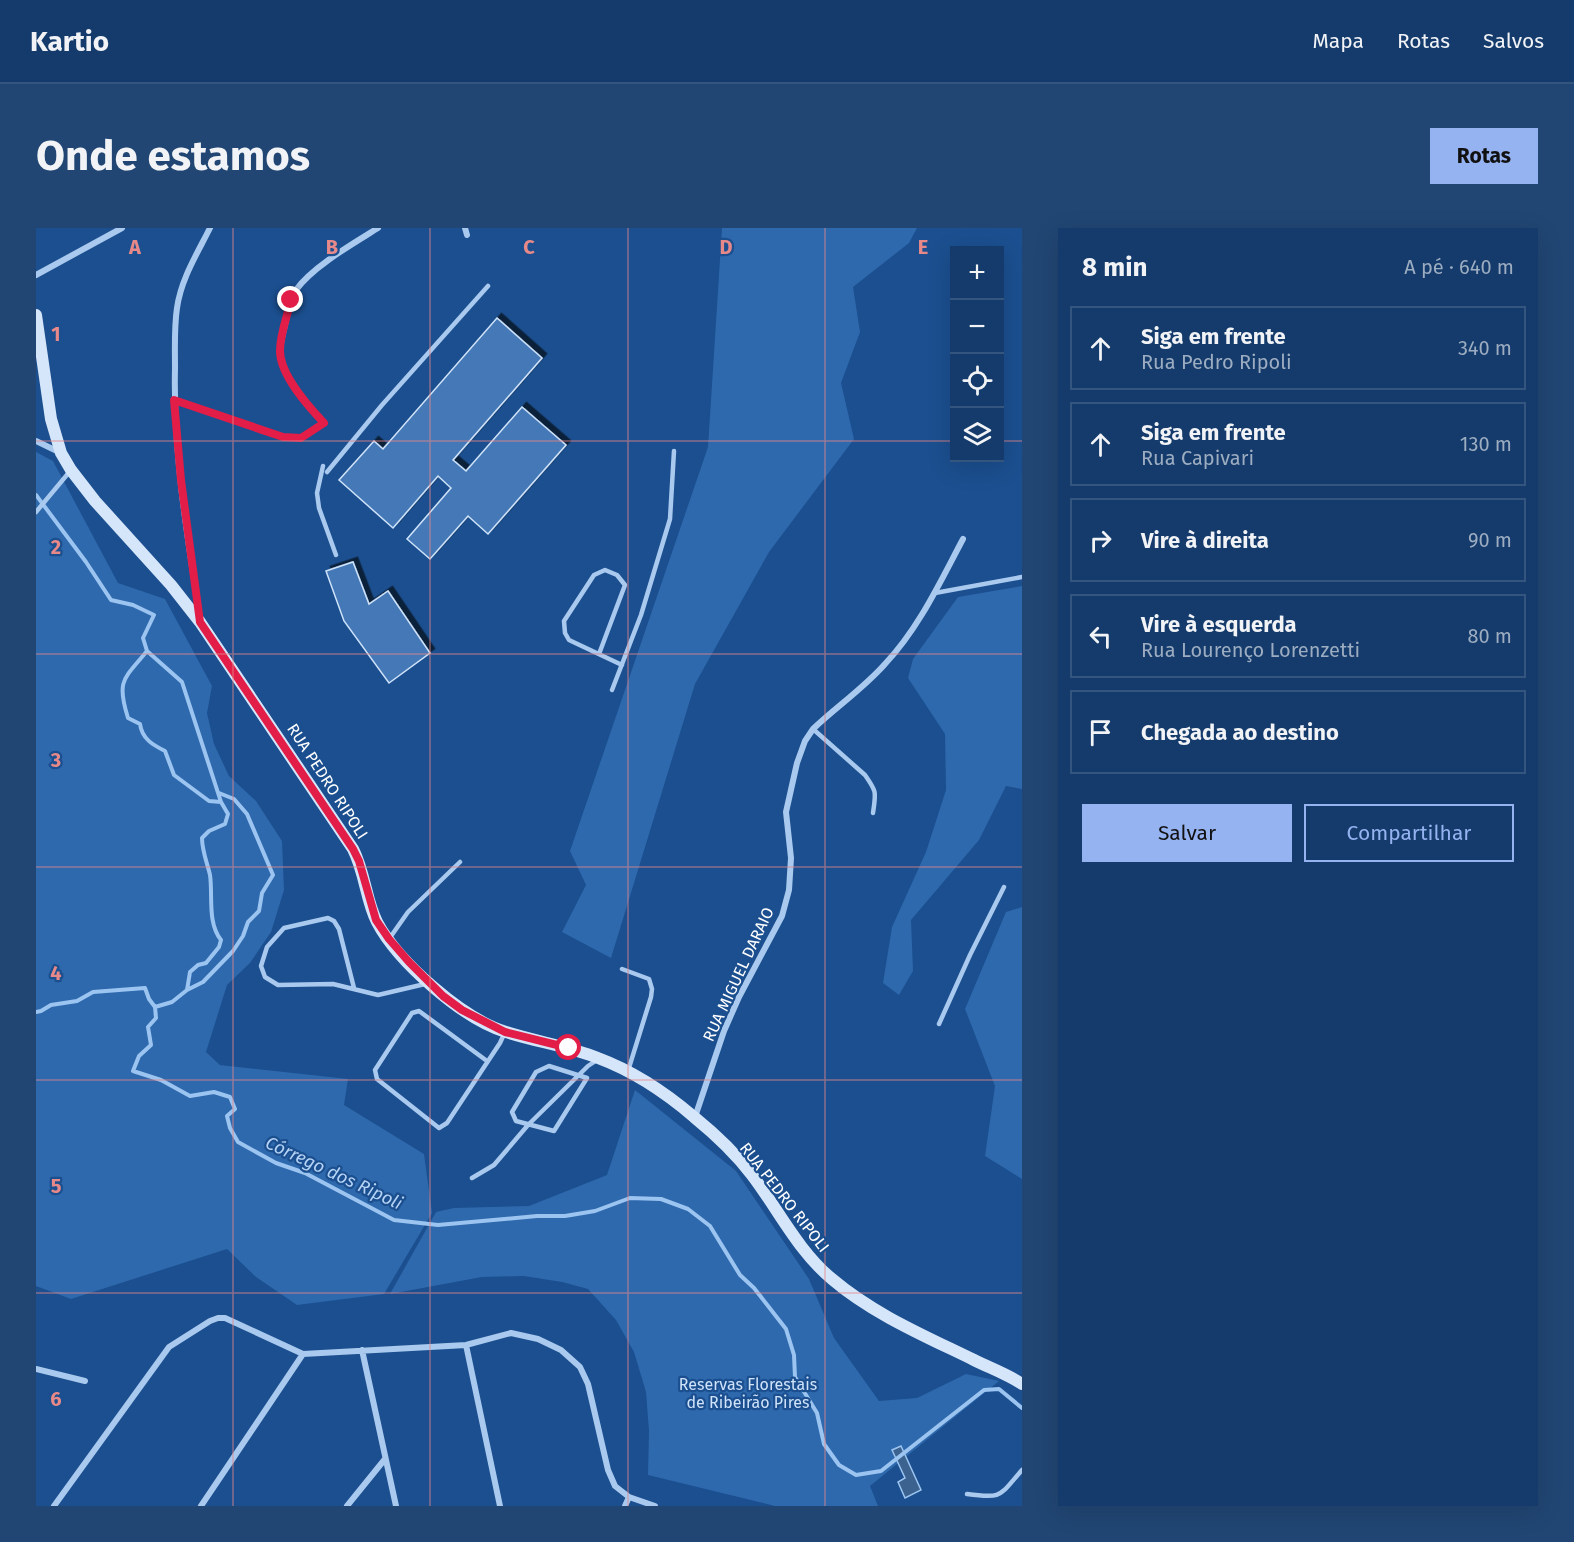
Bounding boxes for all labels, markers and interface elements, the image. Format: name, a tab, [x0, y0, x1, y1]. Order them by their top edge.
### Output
text: Kartio	[30, 25, 109, 58]
text: Mapa	[1313, 28, 1364, 54]
text: Rotas	[1397, 28, 1450, 54]
text: Salvos	[1483, 28, 1544, 54]
button: Rotas	[1430, 128, 1538, 184]
text: Onde estamos	[36, 131, 310, 181]
text: A	[128, 235, 142, 259]
text: B	[326, 235, 338, 259]
text: C	[523, 235, 535, 259]
text: D	[719, 235, 733, 259]
text: E	[918, 235, 928, 259]
map controls	[950, 246, 1004, 462]
button: +	[950, 246, 1004, 300]
text: 8 min	[1082, 252, 1148, 283]
text: A pé · 640 m	[1404, 255, 1514, 279]
route end	[277, 286, 303, 312]
button: −	[950, 300, 1004, 354]
text: 1	[51, 322, 61, 346]
text: Siga em frente	[1141, 323, 1286, 350]
icon: ahead	[1084, 332, 1117, 365]
text: 340 m	[1458, 336, 1512, 360]
text: Rua Pedro Ripoli	[1141, 350, 1292, 374]
button: locate	[950, 354, 1004, 408]
button: layers	[950, 408, 1004, 462]
text: Siga em frente	[1141, 419, 1286, 446]
icon: ahead	[1084, 428, 1117, 461]
text: 130 m	[1460, 432, 1512, 456]
text: Rua Capivari	[1141, 446, 1254, 470]
icon: right	[1084, 524, 1117, 557]
text: Vire à direita	[1141, 527, 1269, 554]
text: 90 m	[1468, 528, 1512, 552]
text: 2	[51, 535, 61, 559]
text: Vire à esquerda	[1141, 611, 1297, 638]
icon: left	[1084, 620, 1117, 653]
text: 80 m	[1467, 624, 1512, 648]
text: Rua Lourenço Lorenzetti	[1141, 638, 1360, 662]
icon: arrive	[1084, 716, 1117, 749]
text: Chegada ao destino	[1141, 719, 1339, 746]
street label: RUA PEDRO RIPOLI	[283, 720, 372, 843]
text: 3	[50, 748, 61, 772]
button: Salvar	[1082, 804, 1292, 862]
button: Compartilhar	[1304, 804, 1514, 862]
street label: RUA MIGUEL DARAIO	[699, 904, 778, 1044]
text: 4	[50, 961, 62, 985]
route start	[555, 1034, 581, 1060]
water label: Córrego dos Ripoli	[262, 1132, 406, 1214]
street label: RUA PEDRO RIPOLI	[736, 1139, 833, 1256]
text: 5	[51, 1174, 62, 1198]
park label: Reservas Florestais de Ribeirão Pires	[679, 1375, 817, 1412]
text: 6	[50, 1387, 62, 1411]

